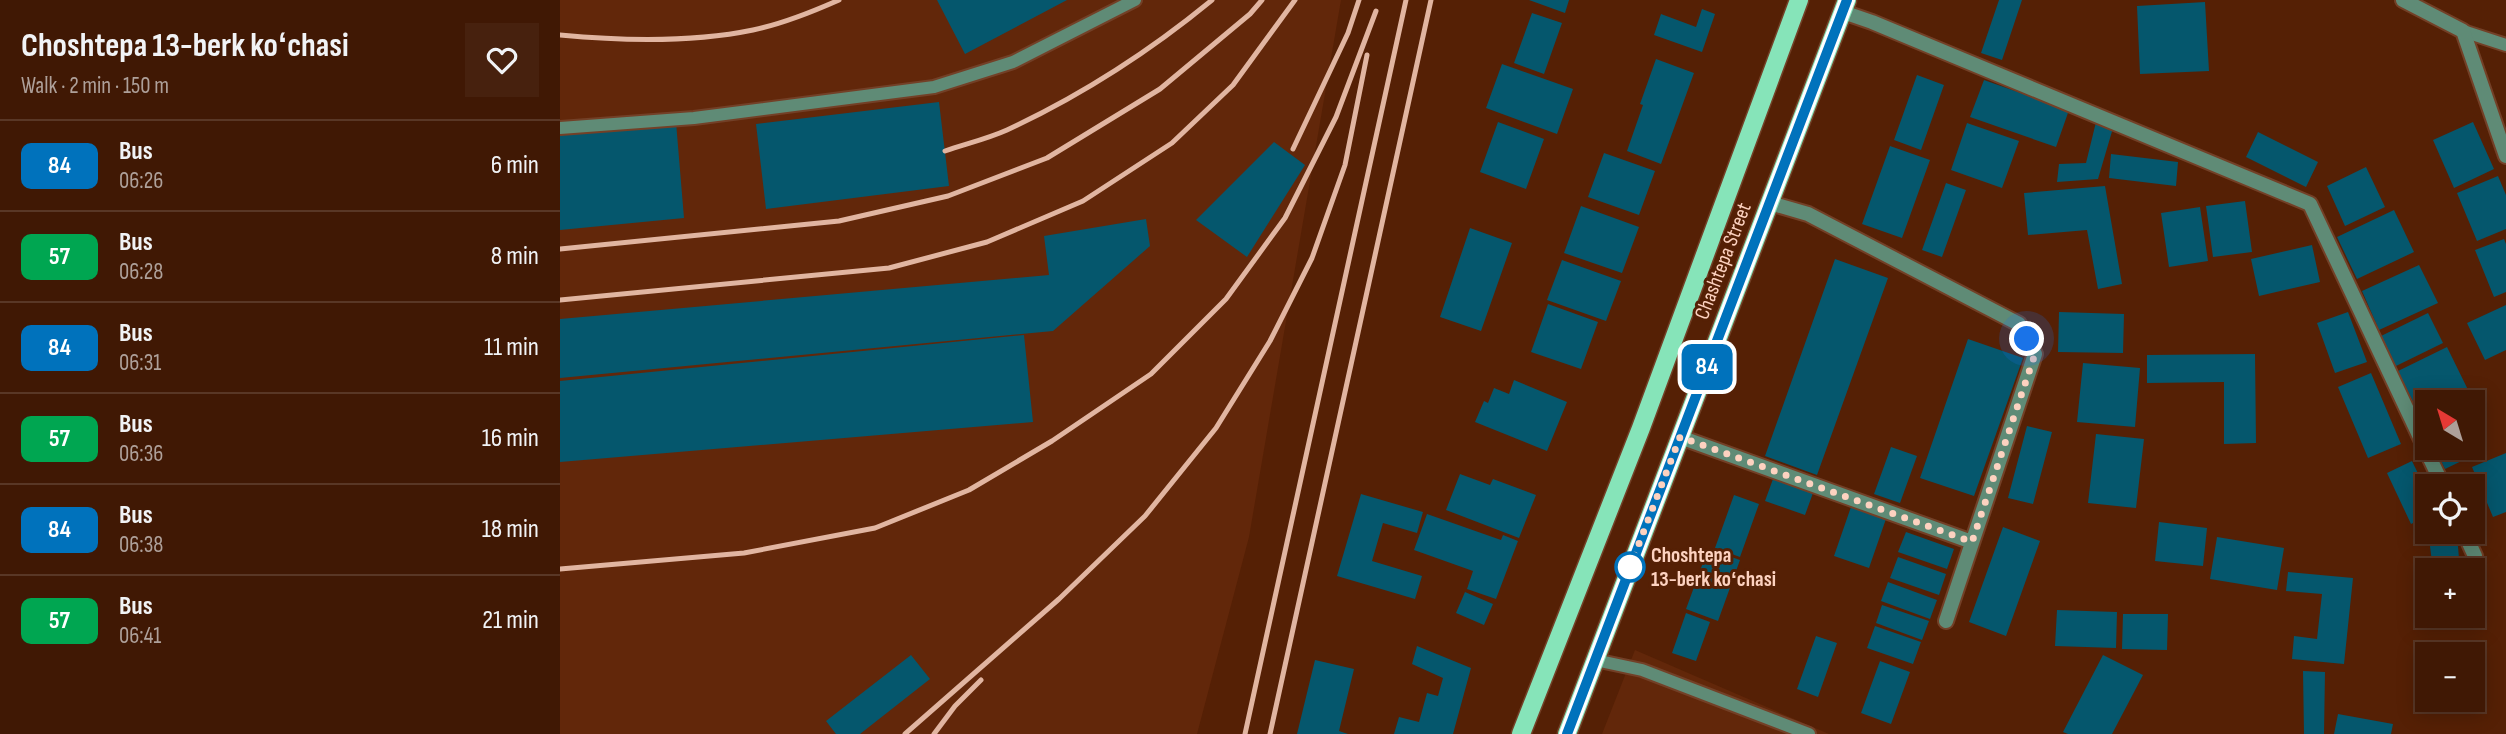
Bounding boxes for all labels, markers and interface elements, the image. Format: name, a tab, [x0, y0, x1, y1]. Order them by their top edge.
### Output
button: heart	[465, 23, 539, 97]
text: Choshtepa 13-berk koʻchasi	[21, 26, 349, 66]
text: Walk · 2 min · 150 m	[21, 72, 169, 100]
text: Bus	[119, 136, 153, 167]
text: 6 min	[491, 150, 539, 181]
text: 84	[48, 151, 71, 180]
text: 06:26	[119, 167, 163, 195]
street label: Chashtepa Street	[1689, 199, 1757, 323]
text: Bus	[119, 227, 153, 258]
text: 8 min	[491, 241, 539, 272]
text: 57	[49, 242, 70, 271]
text: 06:28	[119, 258, 163, 286]
text: Bus	[119, 318, 153, 349]
your location	[2009, 321, 2044, 356]
text: 11 min	[484, 332, 539, 363]
text: 84	[48, 333, 71, 362]
line badge: 84	[1676, 344, 1738, 390]
text: 06:31	[119, 349, 161, 377]
text: 84	[1696, 352, 1718, 381]
north arrow	[2415, 390, 2485, 460]
map controls	[2415, 390, 2485, 712]
text: Bus	[119, 409, 153, 440]
text: 16 min	[482, 423, 539, 454]
text: 57	[49, 424, 70, 453]
text: 06:36	[119, 440, 163, 468]
button: locate	[2415, 474, 2485, 544]
text: Bus	[119, 500, 153, 531]
text: 18 min	[482, 514, 539, 545]
text: 84	[48, 515, 71, 544]
text: 06:38	[119, 531, 163, 559]
place label: Choshtepa 13-berk koʻchasi	[1651, 543, 1776, 592]
marker: Choshtepa 13-berk koʻchasi	[1615, 552, 1645, 582]
button: +	[2415, 558, 2485, 628]
text: Bus	[119, 591, 153, 622]
text: 21 min	[482, 605, 539, 636]
text: 57	[49, 606, 70, 635]
text: 06:41	[119, 622, 161, 650]
button: −	[2415, 642, 2485, 712]

